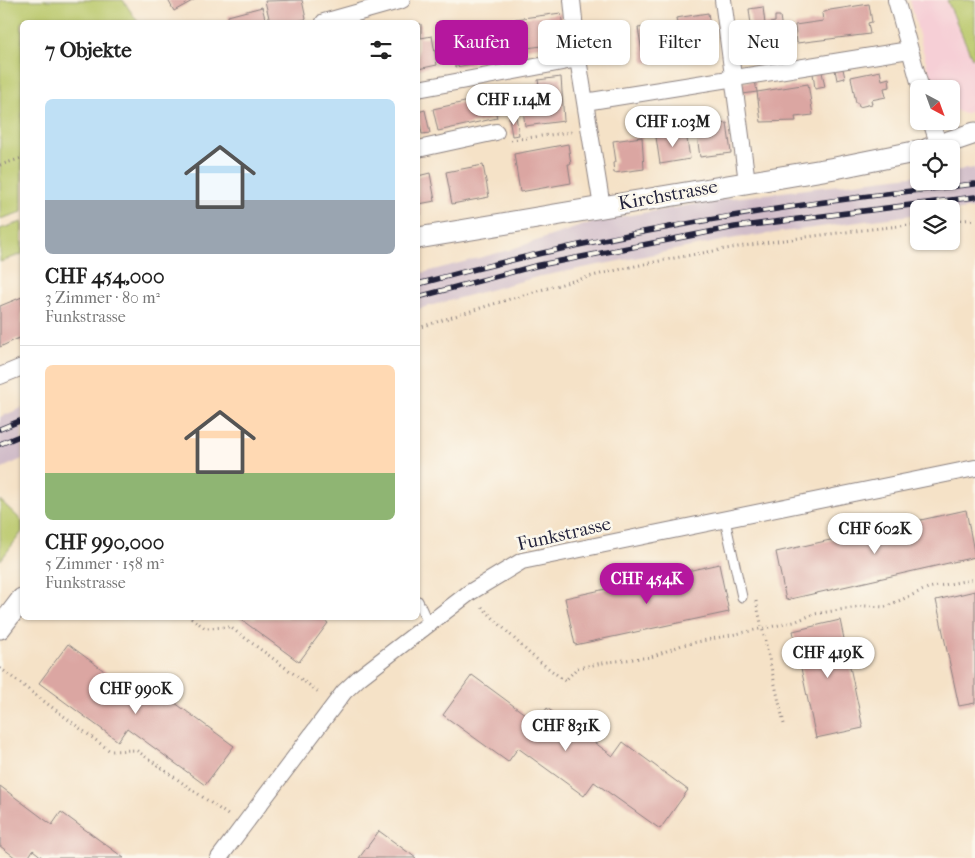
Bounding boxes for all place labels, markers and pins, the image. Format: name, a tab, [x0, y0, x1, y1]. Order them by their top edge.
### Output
pin: CHF 1.14M	[457, 84, 571, 126]
pin: CHF 1.03M	[616, 106, 730, 148]
pin: CHF 602K	[823, 512, 927, 555]
pin: CHF 454K	[595, 562, 699, 605]
pin: CHF 419K	[776, 636, 880, 679]
pin: CHF 990K	[84, 672, 188, 715]
pin: CHF 831K	[514, 710, 618, 752]

